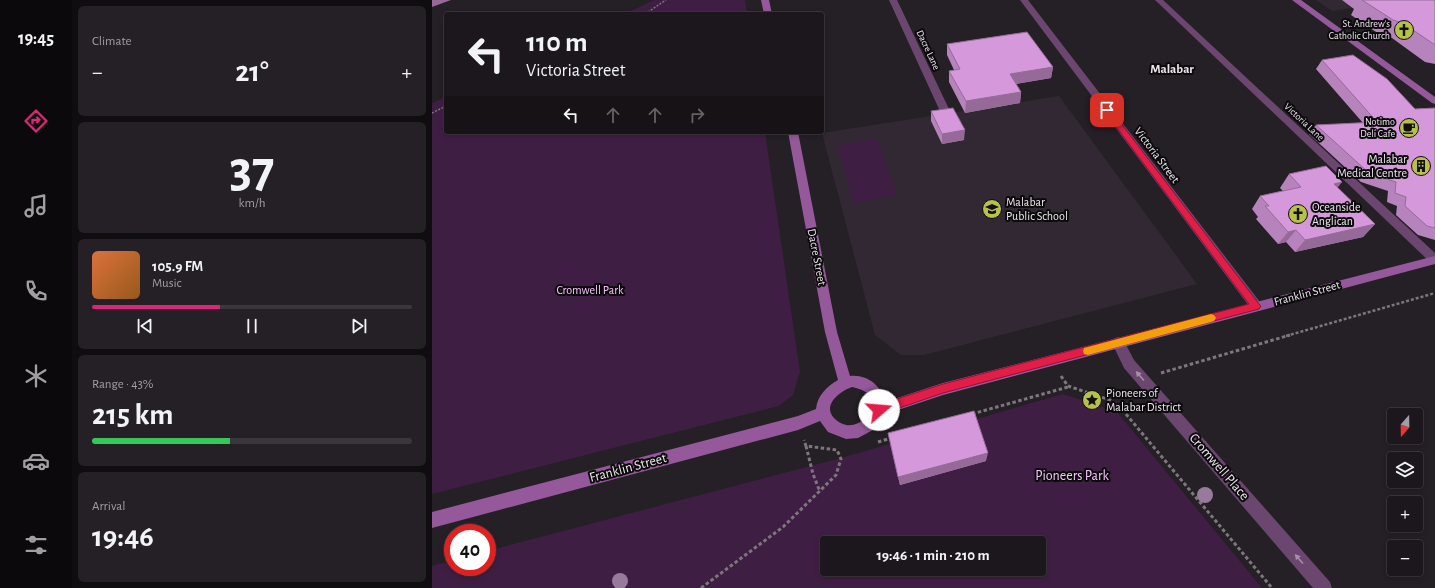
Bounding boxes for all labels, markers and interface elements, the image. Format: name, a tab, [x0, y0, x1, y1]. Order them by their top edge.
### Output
place label: St. Andrew's Catholic Church	[1329, 19, 1390, 41]
church icon: St. Andrew's Catholic Church	[1393, 19, 1415, 41]
icon: left	[460, 28, 512, 80]
text: 110 m	[526, 29, 588, 57]
street label: Dacre Lane	[914, 29, 942, 72]
text: 19:45	[18, 30, 54, 48]
text: Climate	[92, 35, 131, 48]
text: 21°	[235, 57, 269, 87]
text: −	[92, 61, 103, 83]
text: +	[401, 61, 412, 83]
text: Victoria Street	[526, 62, 625, 80]
district label: Malabar	[1150, 63, 1194, 76]
pin	[1090, 93, 1124, 127]
icon: arrive	[1096, 99, 1118, 121]
street label: Victoria Lane	[1282, 101, 1326, 143]
icon: left	[560, 104, 582, 126]
icon: ahead	[602, 104, 624, 126]
icon: ahead	[644, 104, 666, 126]
icon: right	[686, 104, 708, 126]
icon: directions	[22, 107, 50, 135]
place label: Notimo Deli Cafe	[1360, 117, 1395, 139]
cafe icon: Notimo Deli Cafe	[1398, 117, 1420, 139]
street label: Victoria Street	[1132, 125, 1182, 185]
text: 37	[230, 144, 274, 196]
place label: Malabar Medical Centre	[1337, 153, 1407, 179]
building icon: Malabar Medical Centre	[1410, 155, 1432, 177]
icon: music	[22, 192, 50, 220]
place label: Malabar Public School	[1006, 196, 1068, 222]
text: km/h	[239, 197, 265, 210]
school or university icon: Malabar Public School	[981, 198, 1003, 220]
place label: Oceanside Anglican	[1312, 201, 1360, 227]
church icon: Oceanside Anglican	[1287, 203, 1309, 225]
street label: Dacre Street	[806, 228, 828, 286]
text: 105.9 FM	[152, 259, 203, 274]
icon: phone	[22, 277, 50, 305]
text: Music	[152, 277, 182, 290]
street label: Franklin Street	[1273, 278, 1342, 308]
park label: Cromwell Park	[556, 284, 624, 296]
icon: previous	[134, 315, 156, 337]
icon: pause	[241, 315, 263, 337]
icon: next	[348, 315, 370, 337]
icon: climate	[22, 362, 50, 390]
one-way arrow	[1135, 371, 1144, 381]
text: Range · 43%	[92, 378, 153, 391]
place label: Pioneers of Malabar District	[1106, 387, 1181, 413]
position arrow	[858, 389, 900, 431]
place icon: Pioneers of Malabar District	[1081, 389, 1103, 411]
text: 215 km	[92, 400, 173, 430]
north arrow	[1387, 408, 1423, 444]
map controls	[1387, 408, 1423, 576]
street label: Cromwell Place	[1186, 431, 1252, 503]
icon: car	[22, 447, 50, 475]
street label: Franklin Street	[588, 451, 669, 485]
button: layers	[1387, 452, 1423, 488]
park label: Pioneers Park	[1035, 469, 1109, 483]
button: +	[1387, 496, 1423, 532]
text: Arrival	[92, 500, 125, 513]
text: 19:46	[92, 522, 154, 552]
speed limit sign: 40	[444, 524, 496, 576]
icon: filters	[22, 531, 50, 559]
button: −	[1387, 540, 1423, 576]
text: 19:46 · 1 min · 210 m	[876, 548, 990, 563]
one-way arrow	[1294, 553, 1303, 564]

